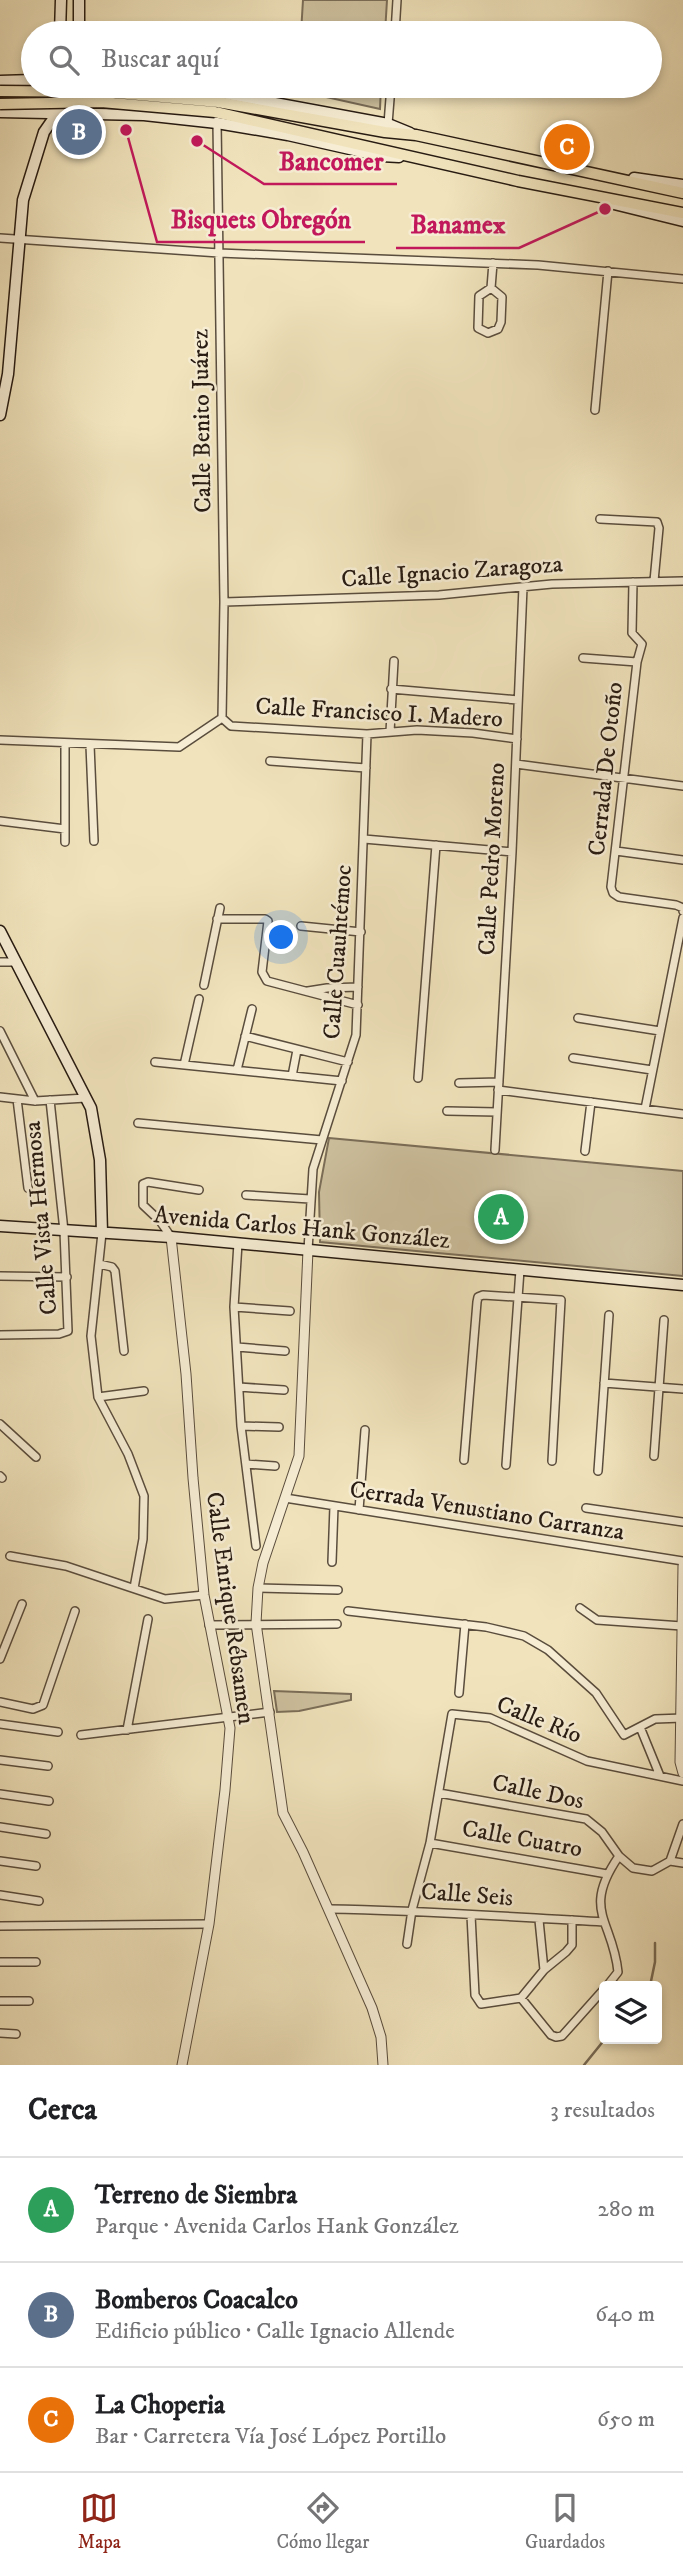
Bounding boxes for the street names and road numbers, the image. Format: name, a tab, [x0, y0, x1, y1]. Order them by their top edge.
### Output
street label: Calle Benito Juárez	[185, 328, 219, 513]
street label: Calle Ignacio Zaragoza	[340, 549, 565, 595]
street label: Cerrada De Otoño	[582, 681, 630, 857]
street label: Calle Francisco I. Madero	[255, 692, 503, 734]
street label: Calle Pedro Moreno	[472, 762, 512, 956]
street label: Calle Cuauhtémoc	[317, 864, 359, 1040]
street label: Calle Vista Hermosa	[18, 1119, 64, 1316]
street label: Avenida Carlos Hank González	[153, 1200, 452, 1256]
street label: Cerrada Venustiano Carranza	[347, 1474, 627, 1548]
street label: Calle Enrique Rébsamen	[199, 1490, 261, 1727]
street label: Calle Río	[492, 1689, 586, 1751]
street label: Calle Dos	[489, 1768, 587, 1816]
street label: Calle Cuatro	[460, 1814, 584, 1864]
street label: Calle Seis	[420, 1877, 514, 1913]

